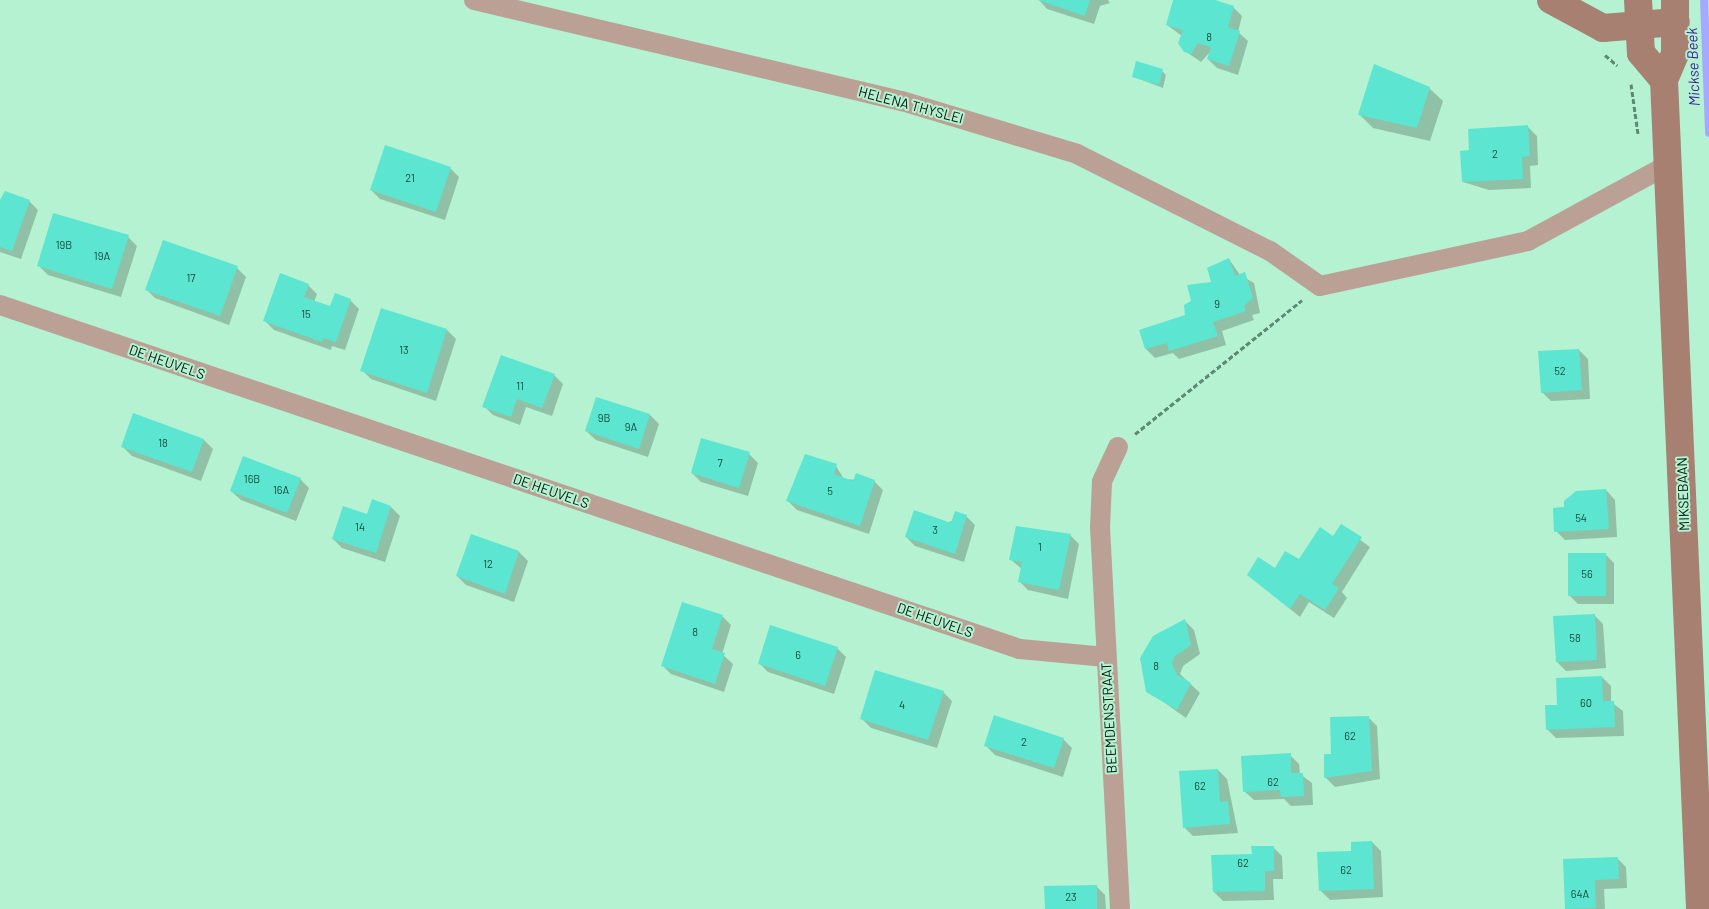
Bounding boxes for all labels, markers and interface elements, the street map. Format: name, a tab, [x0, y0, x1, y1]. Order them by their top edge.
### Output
water label: Mickse Beek	[1683, 27, 1703, 107]
house number: 8	[1206, 30, 1212, 44]
street label: HELENA THYSLEI	[857, 83, 965, 127]
house number: 2	[1492, 147, 1498, 161]
house number: 21	[405, 171, 415, 185]
house number: 19B	[56, 238, 72, 252]
house number: 19A	[94, 249, 110, 263]
house number: 17	[186, 271, 196, 285]
house number: 9	[1214, 297, 1220, 311]
house number: 15	[301, 307, 311, 321]
street label: DE HEUVELS	[127, 341, 207, 383]
house number: 13	[399, 343, 409, 357]
house number: 52	[1554, 364, 1566, 378]
house number: 11	[516, 379, 524, 393]
house number: 9B	[598, 411, 610, 425]
house number: 9A	[625, 420, 637, 434]
house number: 18	[158, 436, 168, 450]
house number: 7	[717, 456, 723, 470]
street label: MIKSEBAAN	[1673, 457, 1693, 531]
street label: DE HEUVELS	[511, 470, 591, 512]
house number: 16B	[244, 472, 260, 486]
house number: 16A	[273, 483, 289, 497]
house number: 5	[827, 484, 833, 498]
house number: 54	[1575, 511, 1587, 525]
house number: 14	[355, 520, 365, 534]
house number: 3	[932, 523, 938, 537]
house number: 1	[1038, 540, 1042, 554]
house number: 12	[483, 557, 493, 571]
house number: 56	[1581, 567, 1593, 581]
street label: DE HEUVELS	[895, 599, 975, 641]
house number: 8	[692, 625, 698, 639]
house number: 58	[1569, 631, 1581, 645]
house number: 6	[795, 648, 801, 662]
house number: 8	[1153, 659, 1159, 673]
street label: BEEMDENSTRAAT	[1098, 662, 1120, 774]
house number: 60	[1580, 696, 1592, 710]
house number: 4	[899, 698, 905, 712]
house number: 62	[1344, 729, 1356, 743]
house number: 2	[1021, 735, 1027, 749]
house number: 62	[1267, 775, 1279, 789]
house number: 62	[1194, 779, 1206, 793]
house number: 62	[1237, 856, 1249, 870]
house number: 62	[1340, 863, 1352, 877]
house number: 64A	[1571, 887, 1589, 901]
house number: 23	[1065, 890, 1077, 904]

